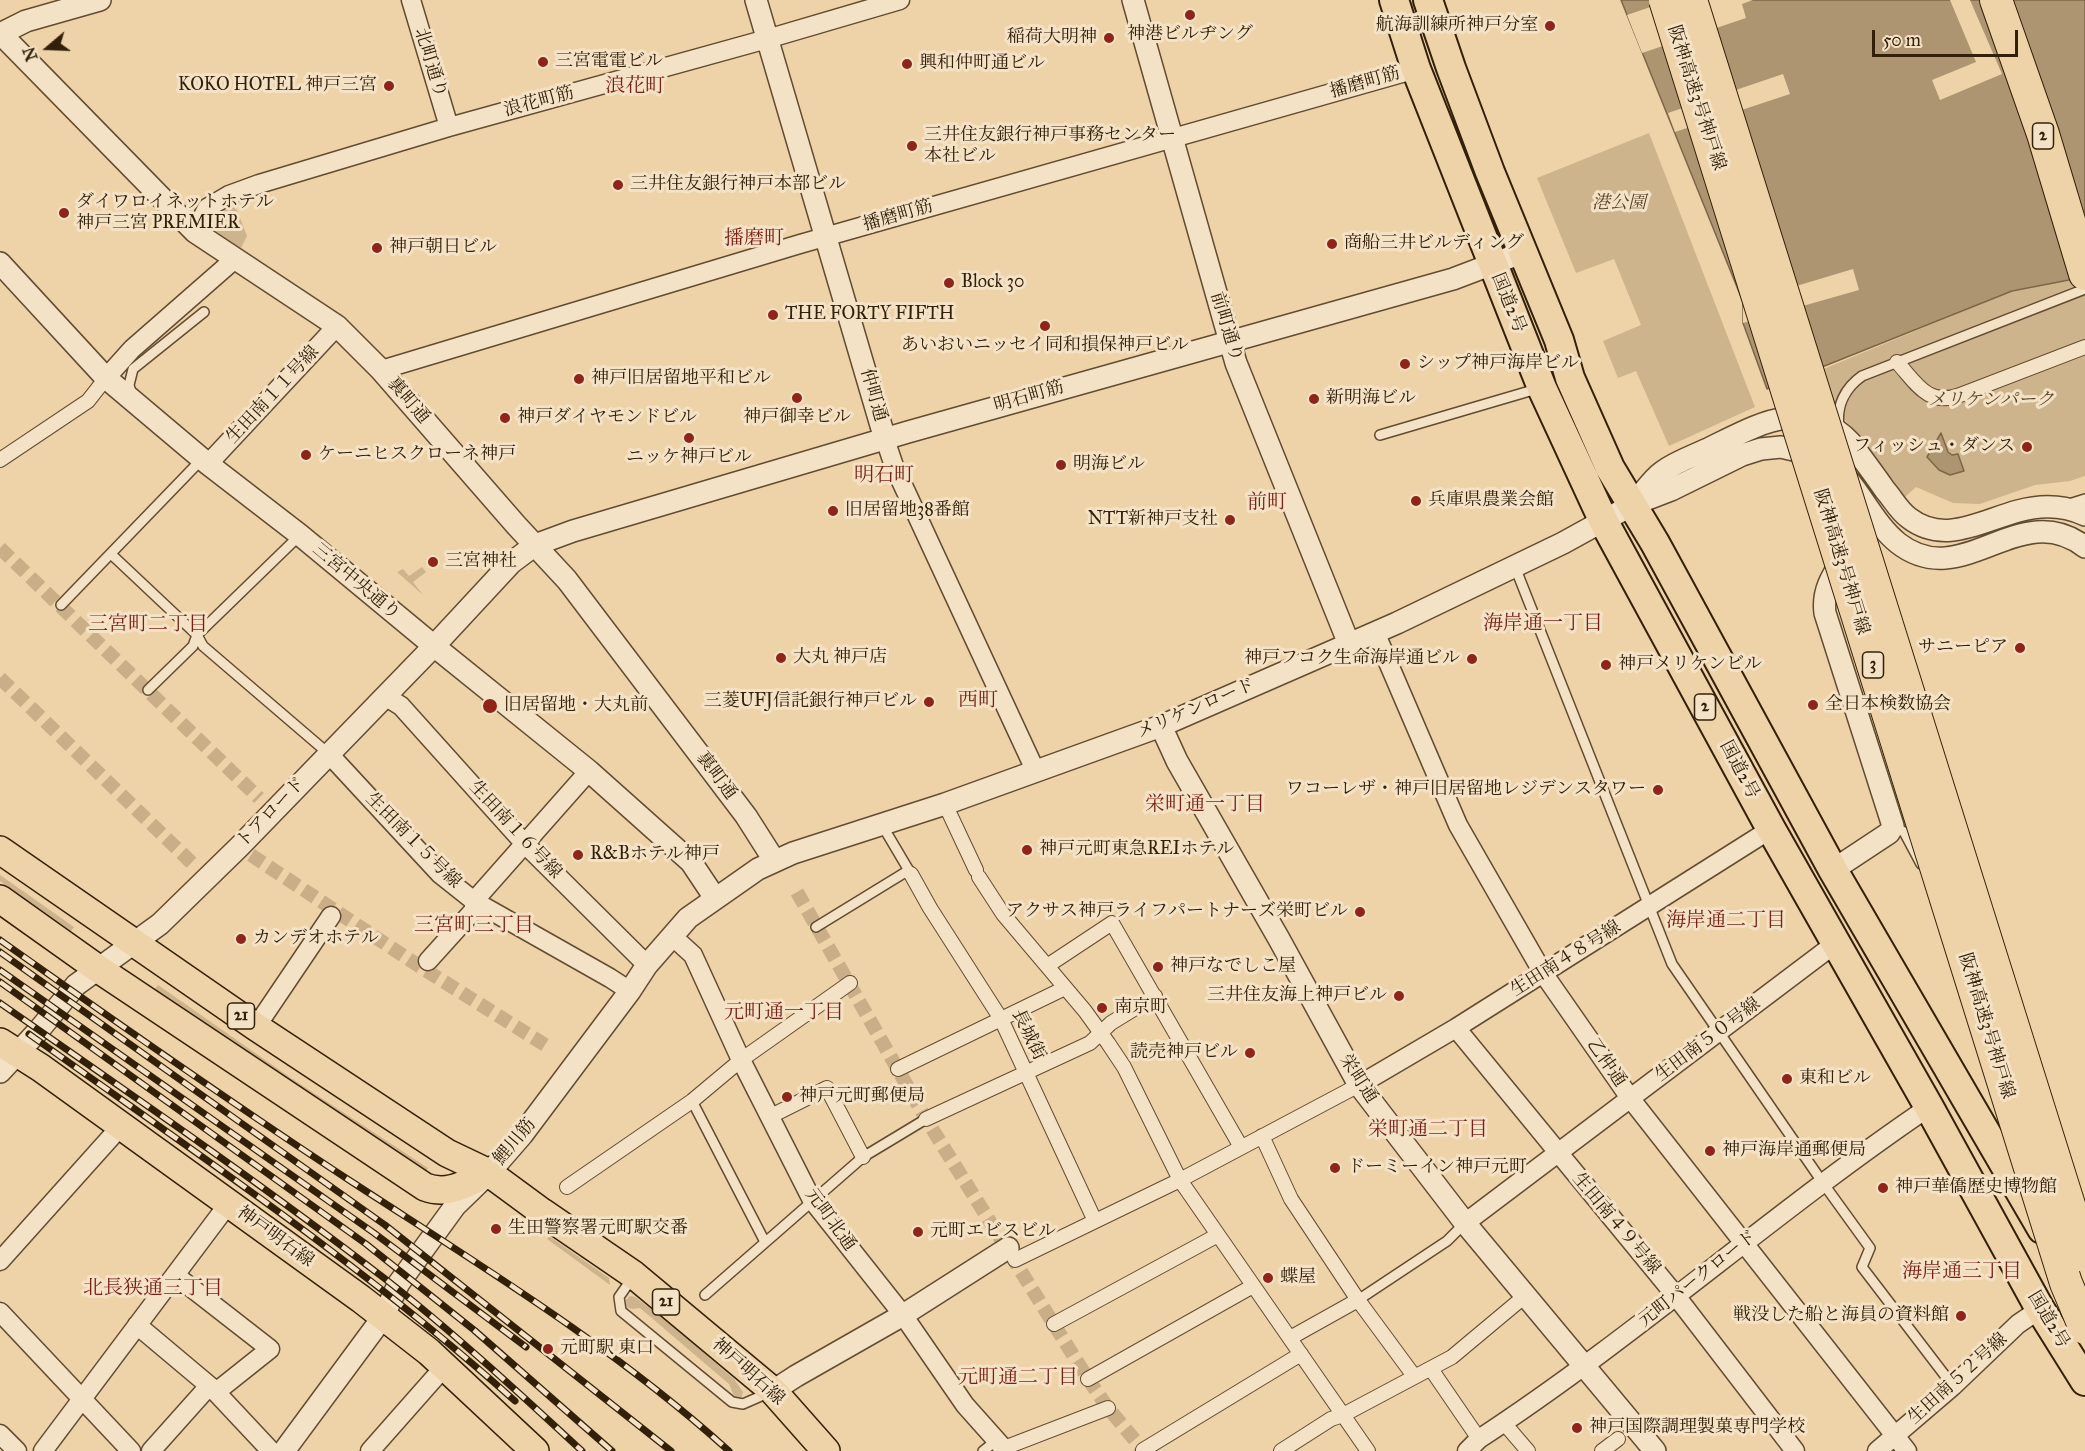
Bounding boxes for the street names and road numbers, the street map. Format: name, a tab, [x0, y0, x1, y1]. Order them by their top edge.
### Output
street label: 阪神高速3号神戸線	[1662, 23, 1730, 173]
street label: 北町通り	[409, 25, 451, 101]
street label: 播磨町筋	[1327, 63, 1403, 103]
street label: 浪花町筋	[501, 82, 577, 122]
road number: 2	[2032, 123, 2054, 149]
street label: 播磨町筋	[860, 196, 936, 236]
street label: 国道2号	[1486, 270, 1530, 336]
street label: 前町通り	[1205, 289, 1247, 365]
street label: 生田南１１号線	[222, 342, 324, 448]
street label: 仲町通	[855, 366, 891, 424]
street label: 裏町通	[382, 374, 434, 428]
street label: 明石町筋	[991, 377, 1067, 417]
street label: 阪神高速3号神戸線	[1809, 487, 1873, 637]
street label: 三宮中央通り	[308, 539, 404, 625]
road number: 3	[1862, 652, 1884, 678]
street label: メリケンロード	[1134, 674, 1258, 744]
road number: 2	[1694, 694, 1716, 720]
street label: 国道2号	[1715, 737, 1763, 803]
street label: 裏町通	[691, 748, 741, 804]
street label: トアロード	[232, 773, 310, 853]
street label: 生田南１６号線	[464, 777, 566, 883]
street label: 生田南１５号線	[361, 789, 465, 893]
street label: 生田南４８号線	[1507, 916, 1625, 1002]
street label: 阪神高速3号神戸線	[1954, 951, 2018, 1101]
street label: 生田南５０号線	[1651, 993, 1765, 1087]
road number: 21	[228, 1003, 254, 1029]
street label: 長城街	[1006, 1006, 1050, 1064]
street label: 乙仲通	[1582, 1035, 1630, 1091]
street label: 栄町通	[1334, 1050, 1382, 1108]
street label: 鯉川筋	[489, 1114, 541, 1170]
street label: 生田南４９号線	[1567, 1169, 1665, 1279]
street label: 元町北通	[800, 1185, 860, 1255]
street label: 神戸明石線	[232, 1202, 318, 1272]
street label: 元町パークロード	[1635, 1226, 1761, 1332]
street label: 国道2号	[2023, 1287, 2073, 1353]
road number: 21	[652, 1289, 680, 1315]
street label: 生田南５２号線	[1904, 1329, 2012, 1429]
street label: 神戸明石線	[707, 1334, 789, 1410]

